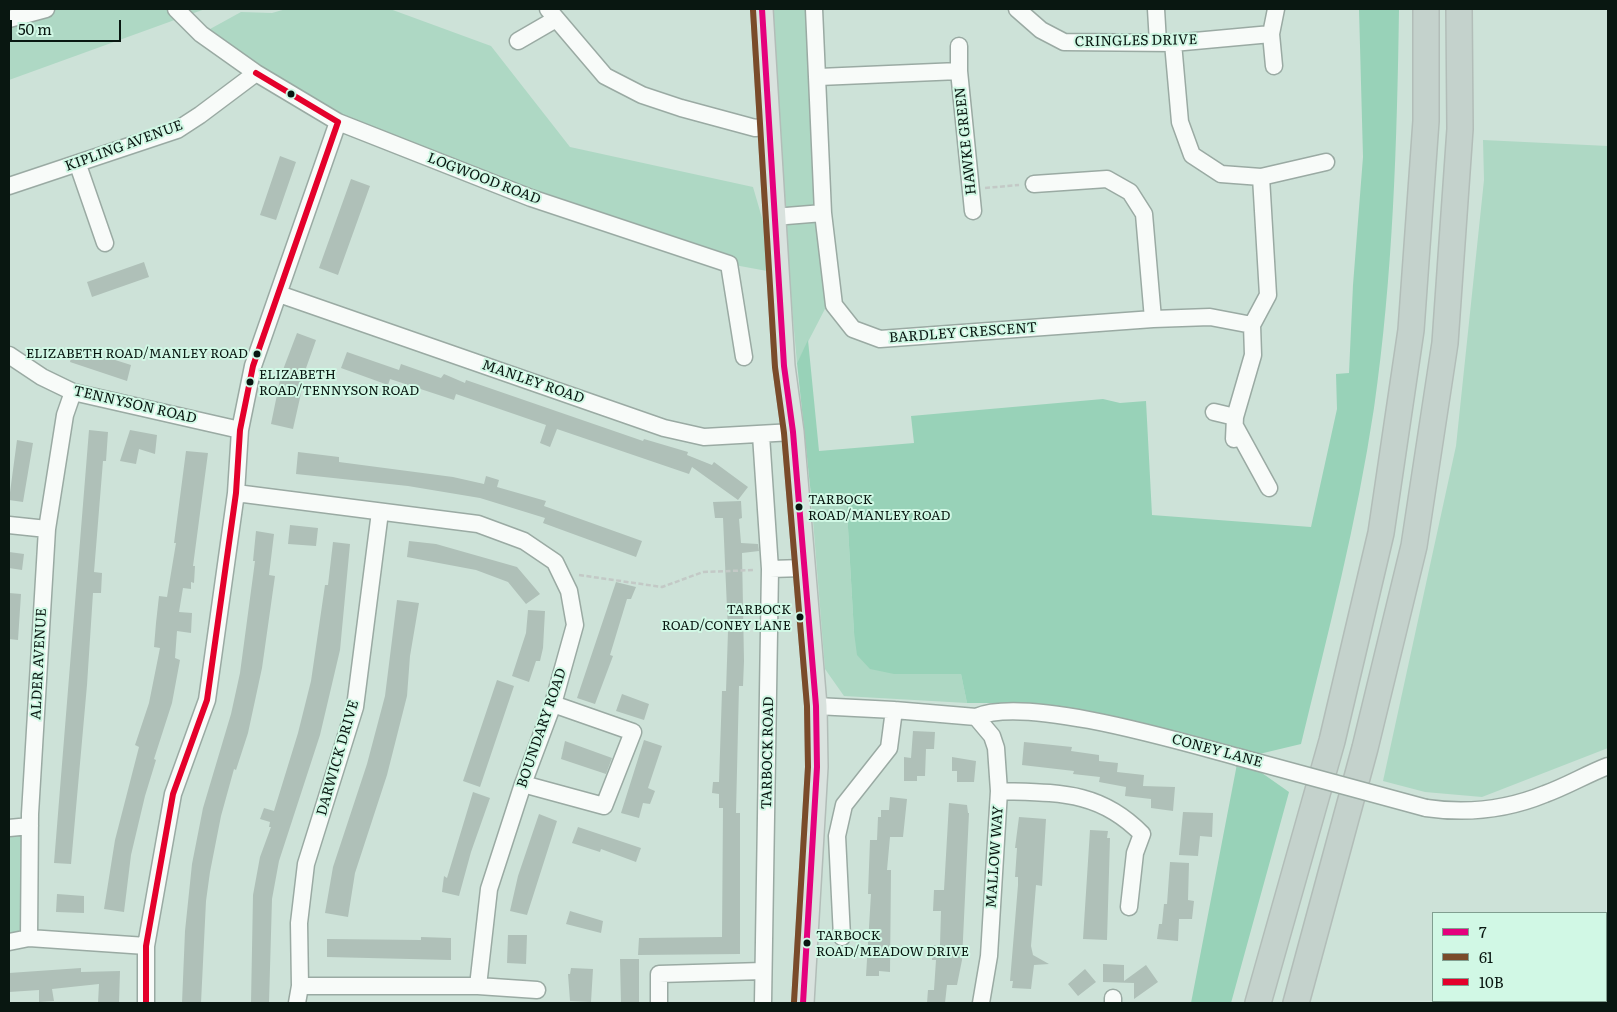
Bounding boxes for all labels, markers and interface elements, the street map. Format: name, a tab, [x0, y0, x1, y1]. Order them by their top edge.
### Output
scale bar	[12, 10, 124, 42]
text: 50 m	[18, 17, 52, 40]
street label: CRINGLES DRIVE	[1075, 32, 1197, 50]
street label: HAWKE GREEN	[952, 86, 980, 196]
unlabelled marker	[286, 89, 296, 99]
street label: KIPLING AVENUE	[63, 117, 185, 175]
street label: LOGWOOD ROAD	[425, 150, 543, 208]
street label: BARDLEY CRESCENT	[888, 319, 1038, 347]
place label: ELIZABETH ROAD/MANLEY ROAD	[26, 346, 248, 362]
marker: ELIZABETH ROAD/MANLEY ROAD	[252, 349, 262, 359]
street label: MANLEY ROAD	[480, 357, 586, 407]
place label: ELIZABETH ROAD/TENNYSON ROAD	[259, 367, 419, 398]
marker: ELIZABETH ROAD/TENNYSON ROAD	[245, 377, 255, 387]
street label: TENNYSON ROAD	[72, 383, 198, 427]
place label: TARBOCK ROAD/MANLEY ROAD	[808, 492, 950, 523]
marker: TARBOCK ROAD/MANLEY ROAD	[794, 502, 804, 512]
place label: TARBOCK ROAD/CONEY LANE	[662, 602, 791, 633]
street label: ALDER AVENUE	[28, 608, 50, 720]
marker: TARBOCK ROAD/CONEY LANE	[795, 612, 805, 622]
street label: BOUNDARY ROAD	[514, 666, 570, 790]
street label: TARBOCK ROAD	[759, 696, 777, 810]
street label: DARWICK DRIVE	[313, 698, 363, 818]
street label: CONEY LANE	[1170, 731, 1264, 771]
street label: MALLOW WAY	[983, 805, 1007, 909]
legend	[1432, 912, 1607, 1002]
text: 7	[1479, 920, 1487, 943]
place label: TARBOCK ROAD/MEADOW DRIVE	[816, 928, 969, 959]
marker: TARBOCK ROAD/MEADOW DRIVE	[802, 938, 812, 948]
text: 61	[1479, 945, 1493, 968]
text: 10B	[1479, 970, 1504, 993]

